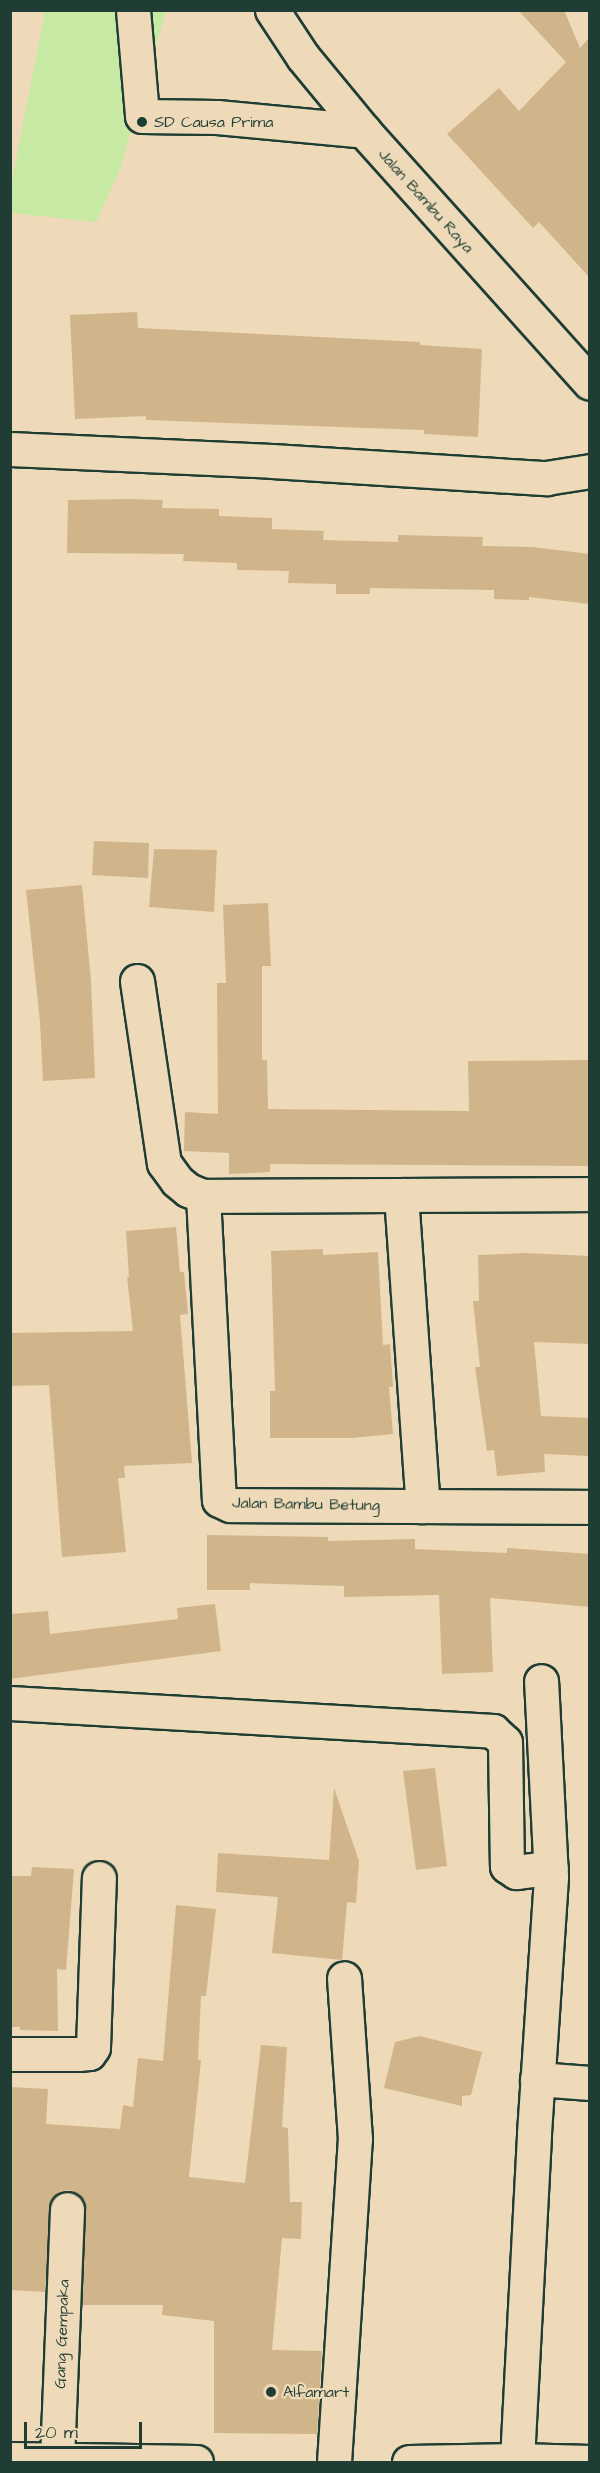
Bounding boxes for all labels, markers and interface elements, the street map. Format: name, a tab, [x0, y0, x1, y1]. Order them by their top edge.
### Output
place label: SD Causa Prima	[154, 112, 273, 132]
marker: SD Causa Prima	[135, 115, 149, 129]
street label: Jalan Bambu Raya	[374, 145, 478, 257]
street label: Jalan Bambu Betung	[232, 1493, 380, 1515]
street label: Gang Gempaka	[51, 2279, 73, 2389]
place label: Alfamart	[283, 2382, 349, 2402]
marker: Alfamart	[264, 2385, 278, 2399]
scale bar	[27, 2410, 146, 2448]
text: 20 m	[35, 2420, 78, 2445]

